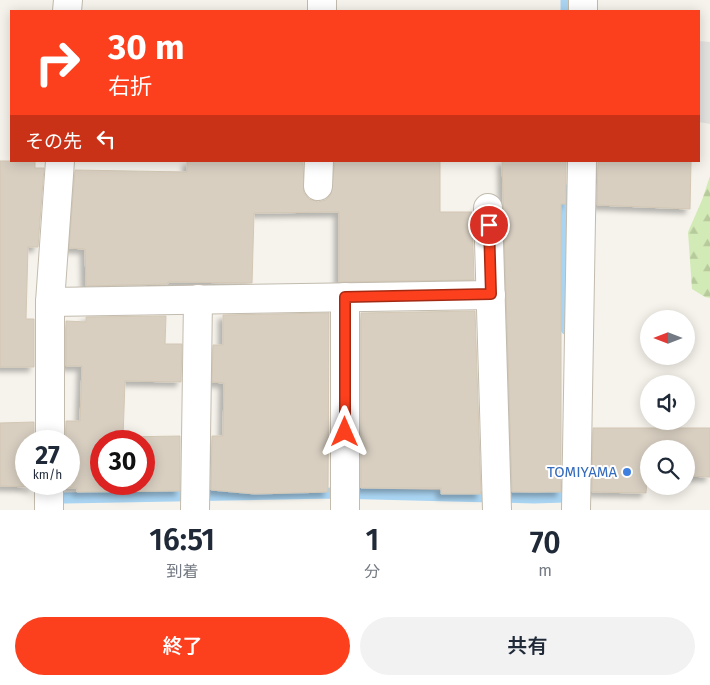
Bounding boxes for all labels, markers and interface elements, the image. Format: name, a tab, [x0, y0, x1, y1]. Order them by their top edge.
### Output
text: 30 m	[108, 26, 185, 68]
icon: right	[25, 30, 90, 95]
text: 右折	[108, 73, 152, 100]
icon: left	[92, 125, 120, 153]
text: その先	[25, 130, 82, 153]
pin	[468, 204, 510, 246]
icon: arrive	[475, 211, 503, 239]
north arrow	[640, 310, 695, 365]
map controls	[640, 310, 695, 495]
button: sound	[640, 375, 695, 430]
position arrow	[318, 405, 370, 457]
speed limit sign: 30	[90, 430, 155, 495]
button: search	[640, 440, 695, 495]
text: 27	[35, 441, 60, 471]
place label: TOMIYAMA	[547, 463, 617, 481]
marker: TOMIYAMA	[621, 466, 633, 478]
text: km/h	[33, 468, 62, 482]
text: 16:51	[149, 522, 215, 558]
text: 1	[366, 522, 379, 558]
text: 70	[530, 525, 561, 561]
text: m	[538, 561, 552, 580]
text: 到着	[166, 562, 198, 581]
text: 分	[364, 562, 380, 581]
button: 終了	[15, 617, 350, 675]
button: 共有	[360, 617, 695, 675]

